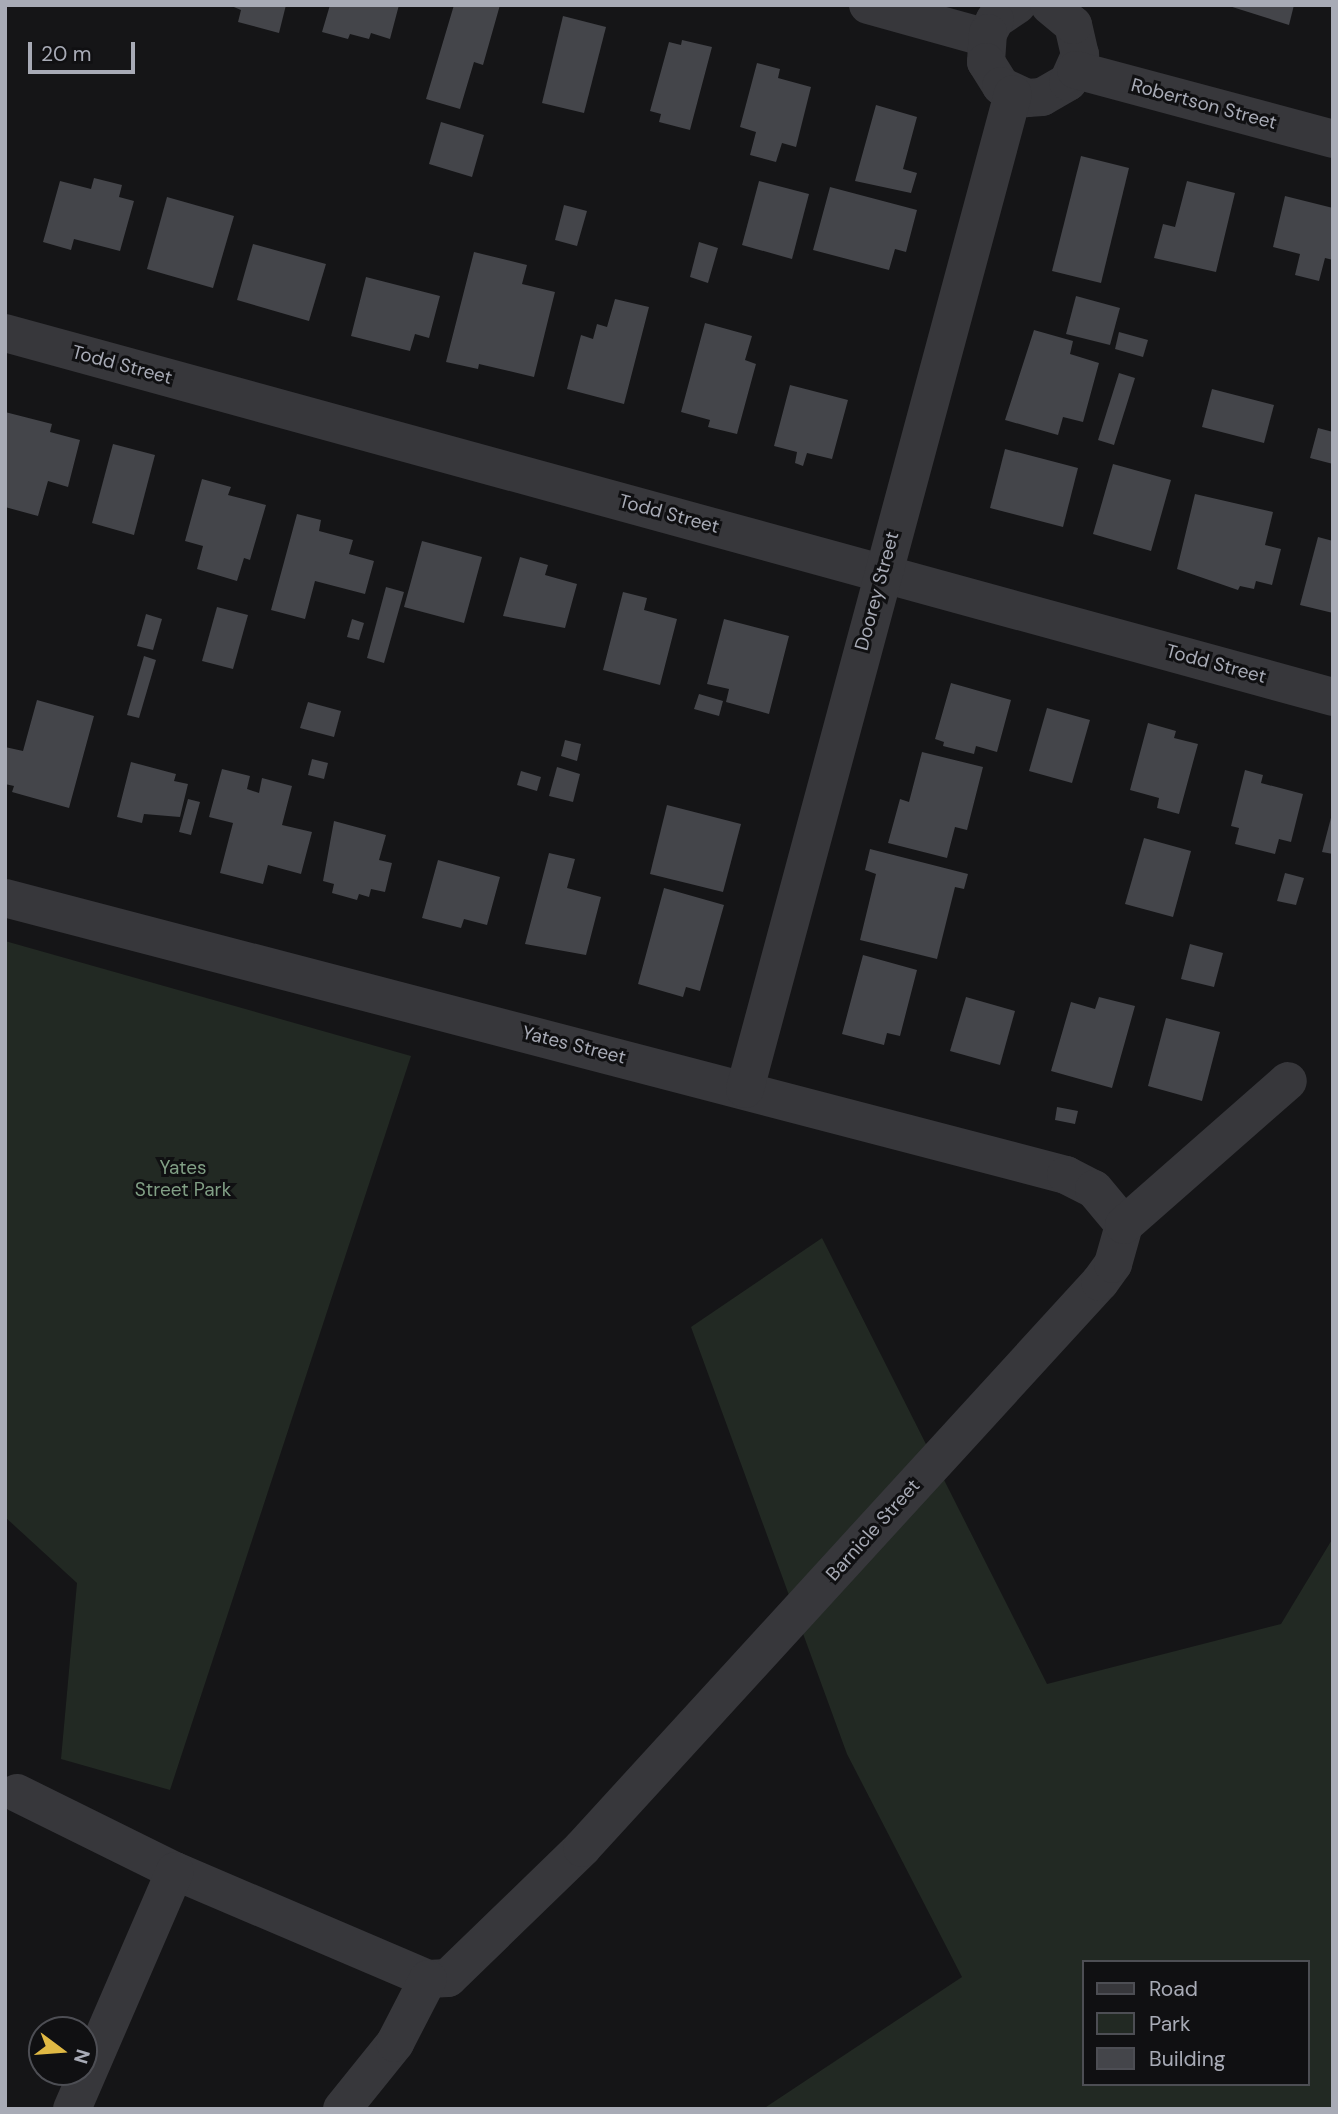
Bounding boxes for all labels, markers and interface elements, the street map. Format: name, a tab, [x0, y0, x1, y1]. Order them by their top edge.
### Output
scale bar	[32, 28, 138, 72]
text: 20 m	[41, 40, 92, 68]
street label: Robertson Street	[1129, 74, 1279, 134]
street label: Todd Street	[69, 341, 175, 389]
street label: Todd Street	[616, 490, 722, 538]
street label: Doorey Street	[850, 529, 904, 653]
street label: Todd Street	[1163, 640, 1269, 688]
street label: Yates Street	[520, 1021, 628, 1069]
park label: Yates Street Park	[135, 1157, 231, 1201]
street label: Barnicle Street	[821, 1474, 925, 1586]
legend	[1082, 1960, 1310, 2086]
text: Road	[1149, 1975, 1198, 2003]
text: Park	[1149, 2010, 1190, 2038]
north arrow	[28, 2016, 98, 2086]
text: Building	[1149, 2045, 1225, 2073]
text: N	[68, 2046, 96, 2066]

